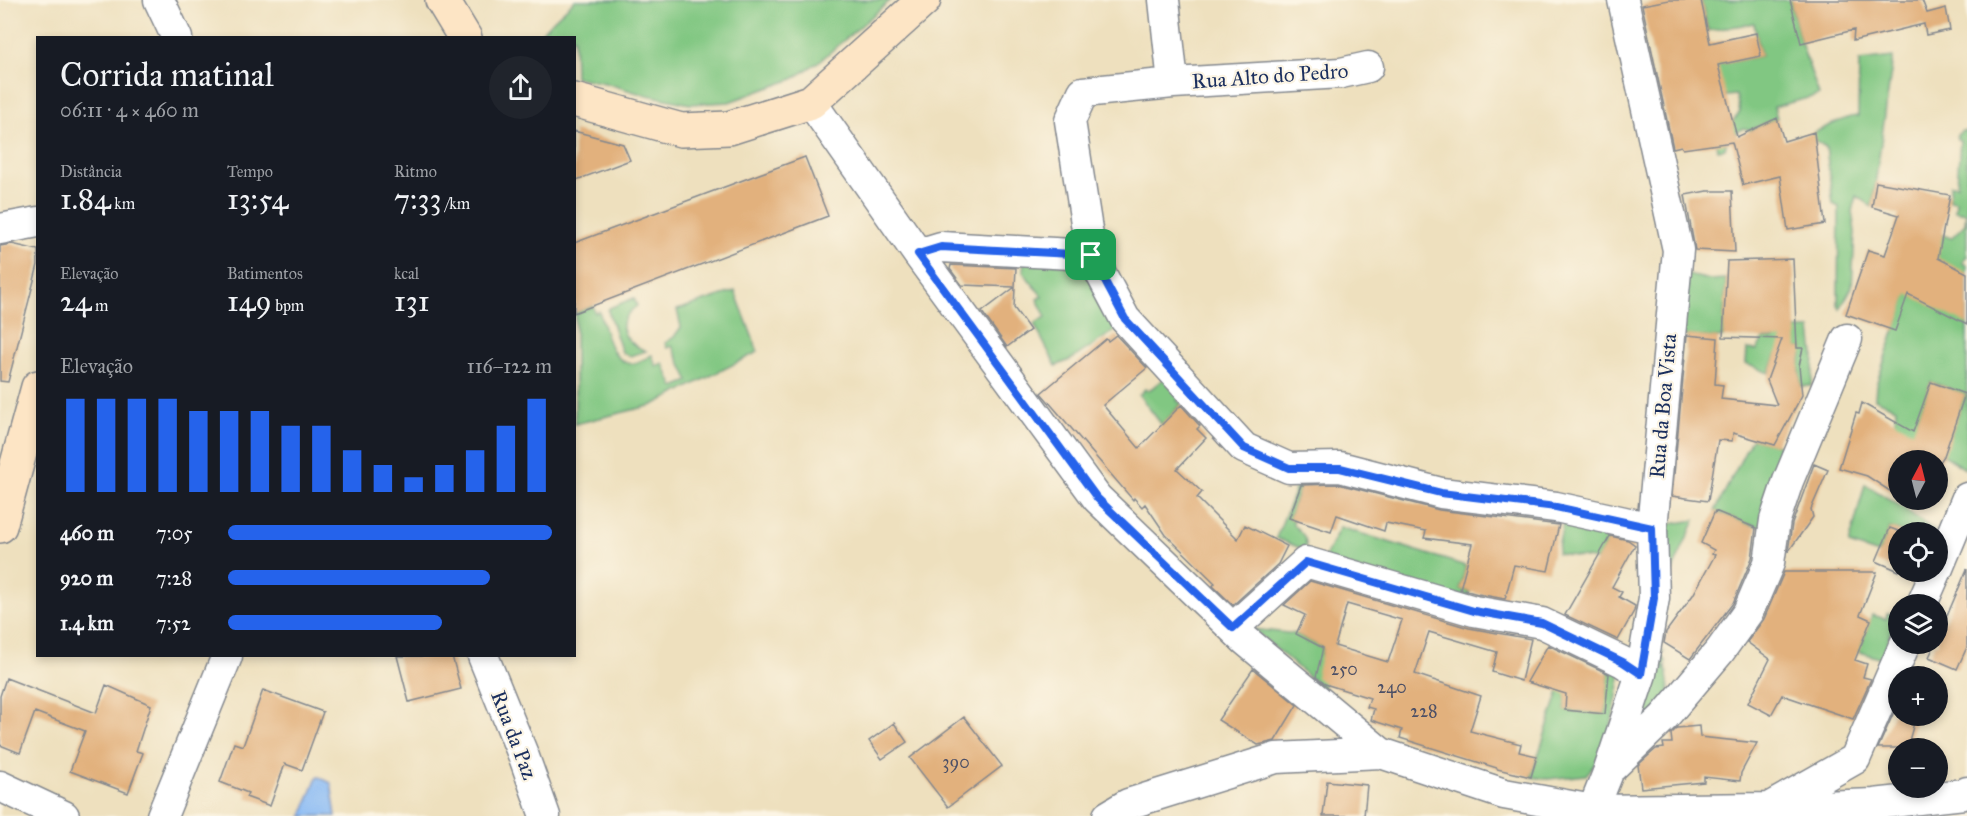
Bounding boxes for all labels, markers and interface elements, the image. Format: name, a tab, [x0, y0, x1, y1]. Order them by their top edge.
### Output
text: Corrida matinal	[60, 55, 274, 95]
button: share	[489, 56, 552, 119]
street label: Rua Alto do Pedro	[1191, 58, 1349, 94]
text: 06:11 · 4 × 460 m	[60, 98, 199, 122]
text: Distância	[60, 162, 122, 181]
text: Tempo	[227, 162, 273, 181]
text: Ritmo	[394, 162, 437, 181]
text: 1.84	[60, 181, 111, 217]
text: 13:54	[227, 181, 288, 217]
text: 7:33	[394, 181, 442, 217]
text: km	[111, 194, 135, 213]
text: /km	[442, 194, 470, 213]
pin	[1065, 229, 1116, 280]
icon: arrive	[1074, 238, 1107, 271]
text: Elevação	[60, 264, 118, 283]
text: Batimentos	[227, 264, 303, 283]
text: kcal	[394, 264, 419, 283]
text: 24	[60, 283, 92, 319]
text: 149	[227, 283, 272, 319]
text: 131	[394, 283, 430, 319]
text: m	[92, 296, 108, 315]
text: bpm	[272, 296, 304, 315]
street label: Rua da Boa Vista	[1644, 332, 1682, 480]
text: Elevação	[60, 354, 133, 378]
text: 116–122 m	[467, 354, 552, 378]
north arrow	[1888, 450, 1948, 510]
map controls	[1888, 450, 1948, 798]
text: 460 m	[60, 521, 114, 545]
text: 7:05	[156, 521, 193, 545]
button: locate	[1888, 522, 1948, 582]
text: 920 m	[60, 566, 113, 590]
text: 7:28	[156, 566, 192, 590]
button: layers	[1888, 594, 1948, 654]
text: 1.4 km	[60, 611, 114, 635]
text: 7:52	[156, 611, 191, 635]
house number: 250	[1330, 658, 1358, 680]
button: +	[1888, 666, 1948, 726]
house number: 240	[1377, 676, 1407, 698]
street label: Rua da Paz	[485, 687, 543, 783]
house number: 228	[1410, 700, 1438, 722]
button: −	[1888, 738, 1948, 798]
house number: 390	[942, 751, 970, 773]

